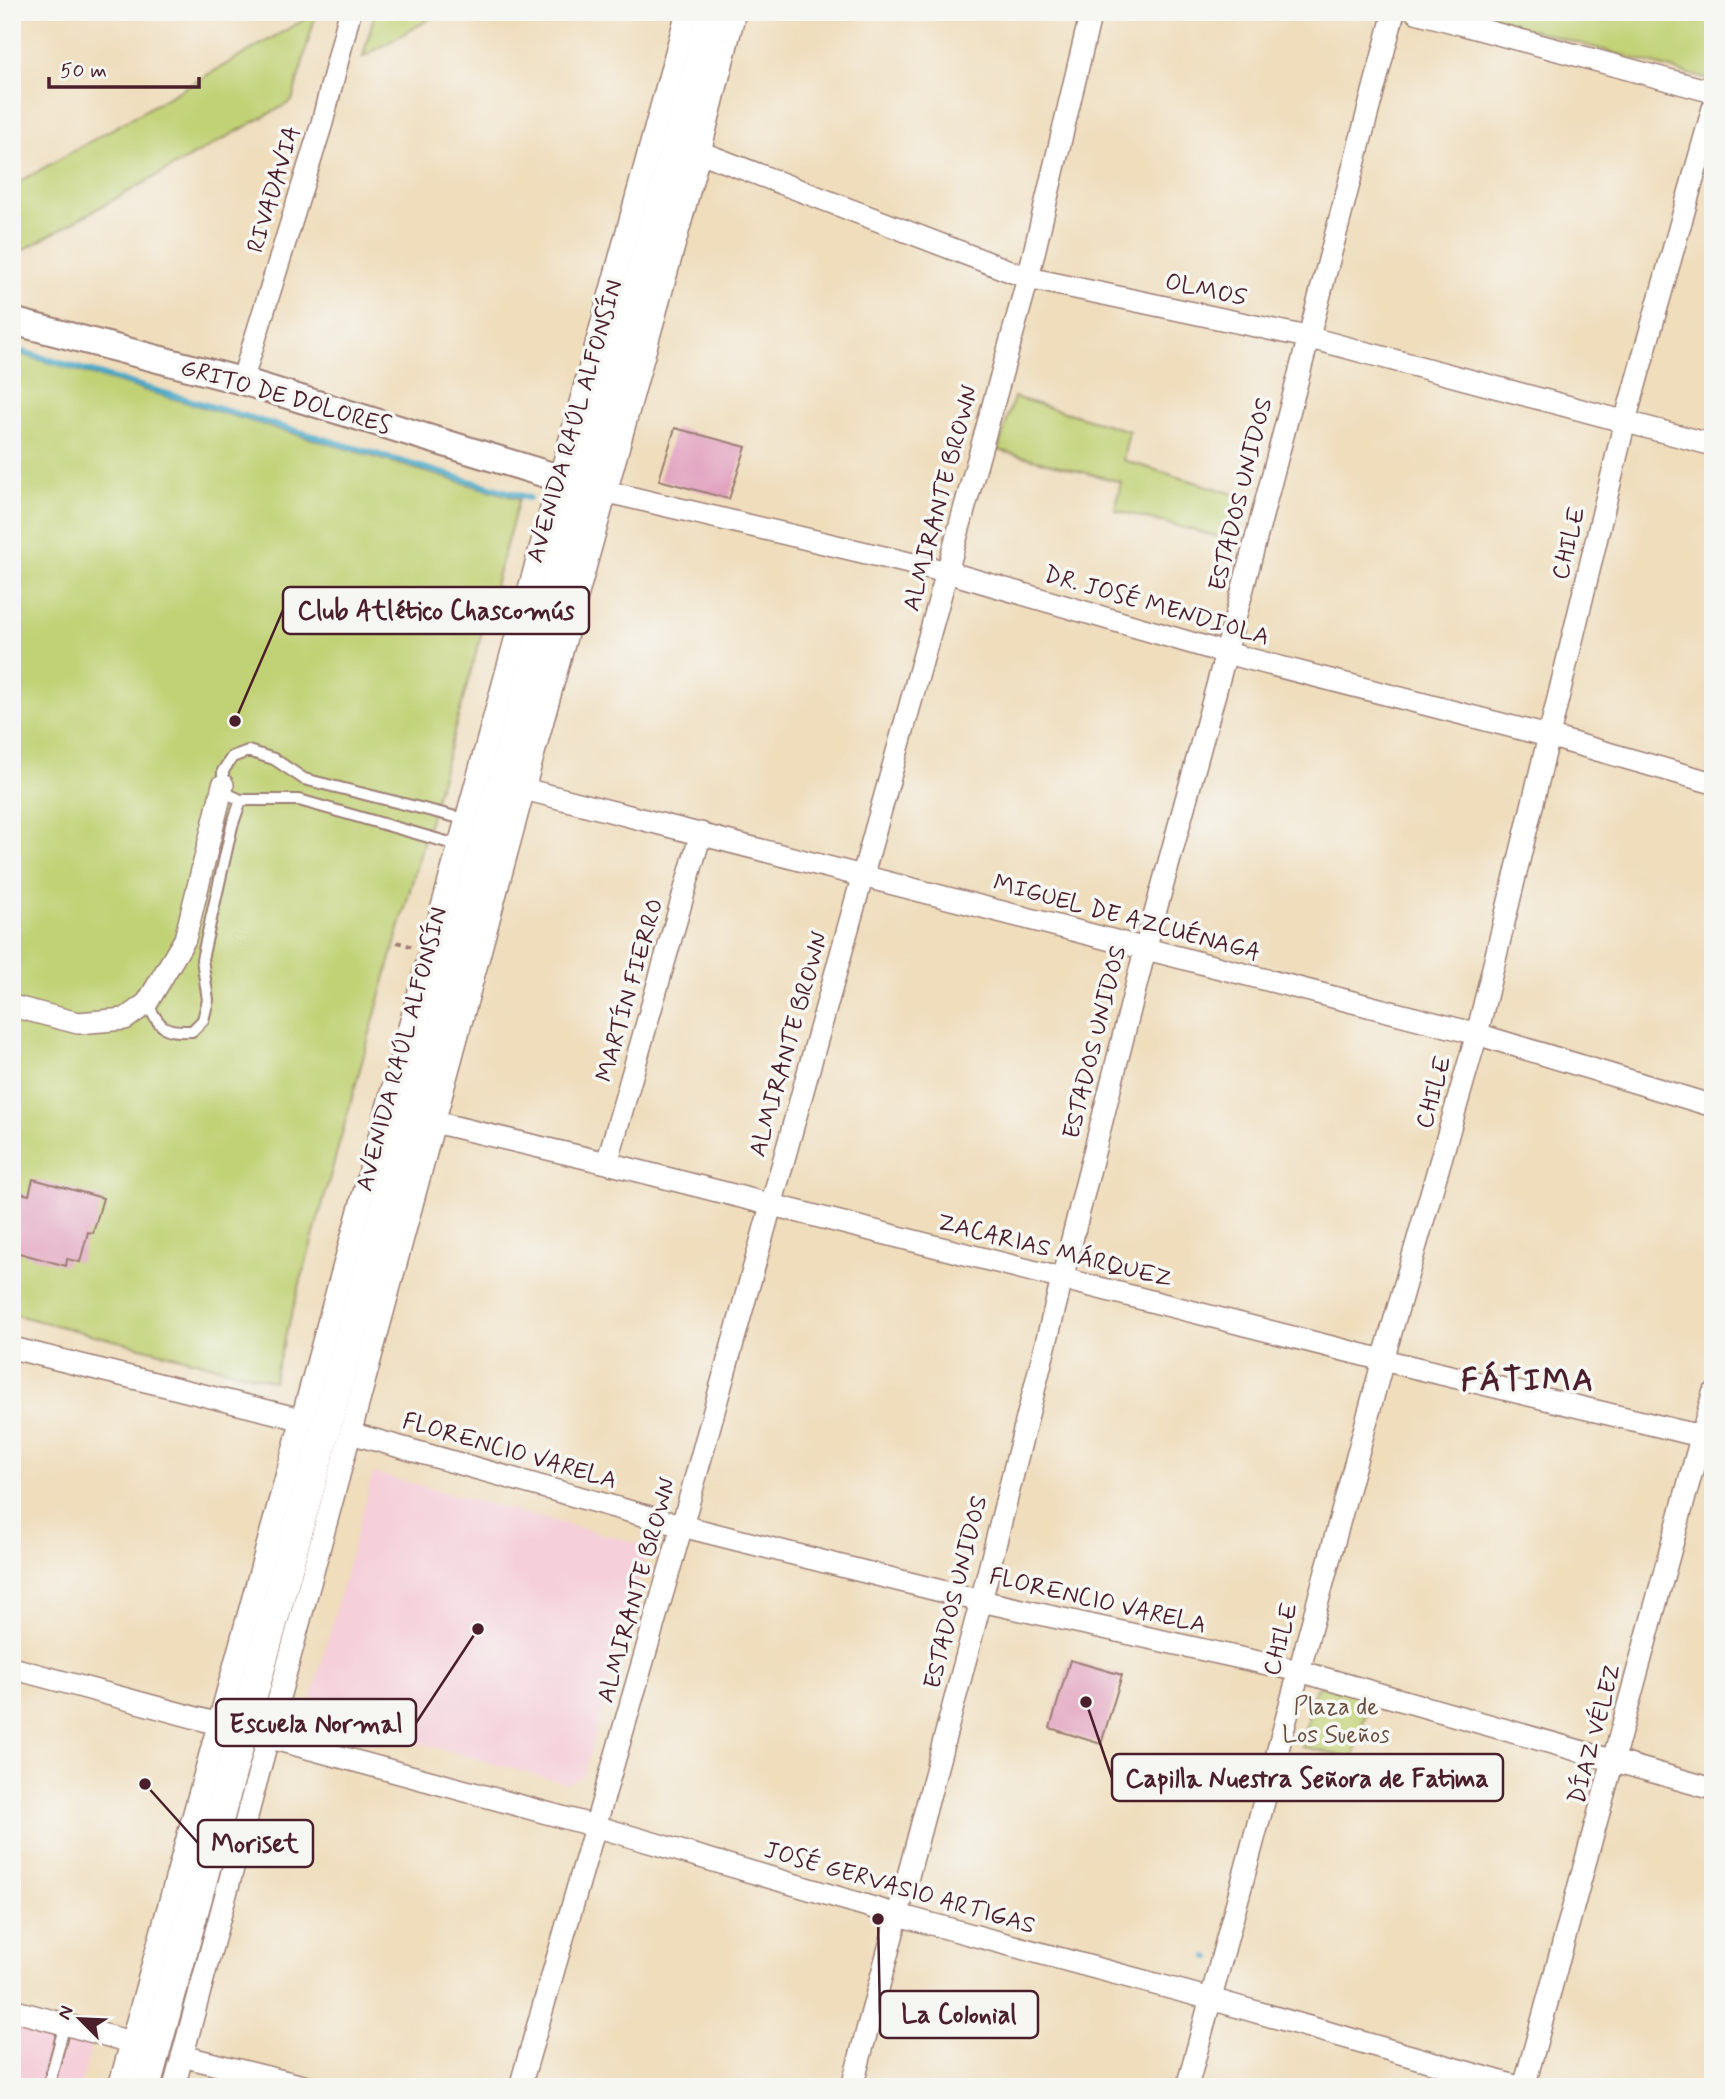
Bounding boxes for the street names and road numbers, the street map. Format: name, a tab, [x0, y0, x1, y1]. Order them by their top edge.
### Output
street label: RIVADAVIA	[240, 122, 308, 257]
street label: OLMOS	[1162, 267, 1249, 314]
street label: AVENIDA RAÚL ALFONSÍN	[519, 276, 631, 566]
street label: GRITO DE DOLORES	[177, 353, 394, 442]
street label: ALMIRANTE BROWN	[896, 382, 987, 615]
street label: ESTADOS UNIDOS	[1202, 395, 1280, 594]
street label: CHILE	[1545, 504, 1593, 583]
street label: DR. JOSÉ MENDIOLA	[1040, 558, 1273, 653]
street label: MIGUEL DE AZCUÉNAGA	[990, 866, 1264, 969]
street label: MARTÍN FIERRO	[588, 895, 671, 1086]
street label: AVENIDA RAÚL ALFONSÍN	[349, 904, 455, 1195]
street label: ALMIRANTE BROWN	[742, 928, 837, 1160]
street label: ESTADOS UNIDOS	[1056, 943, 1134, 1142]
street label: CHILE	[1409, 1052, 1460, 1132]
street label: ZACARIAS MÁRQUEZ	[934, 1206, 1176, 1296]
street label: FLORENCIO VARELA	[399, 1406, 620, 1497]
street label: ALMIRANTE BROWN	[590, 1474, 685, 1706]
street label: ESTADOS UNIDOS	[917, 1493, 995, 1692]
street label: FLORENCIO VARELA	[986, 1561, 1209, 1642]
street label: CHILE	[1257, 1599, 1306, 1679]
street label: DÍAZ VÉLEZ	[1560, 1661, 1629, 1807]
street label: JOSÉ GERVASIO ARTIGAS	[761, 1833, 1039, 1942]

